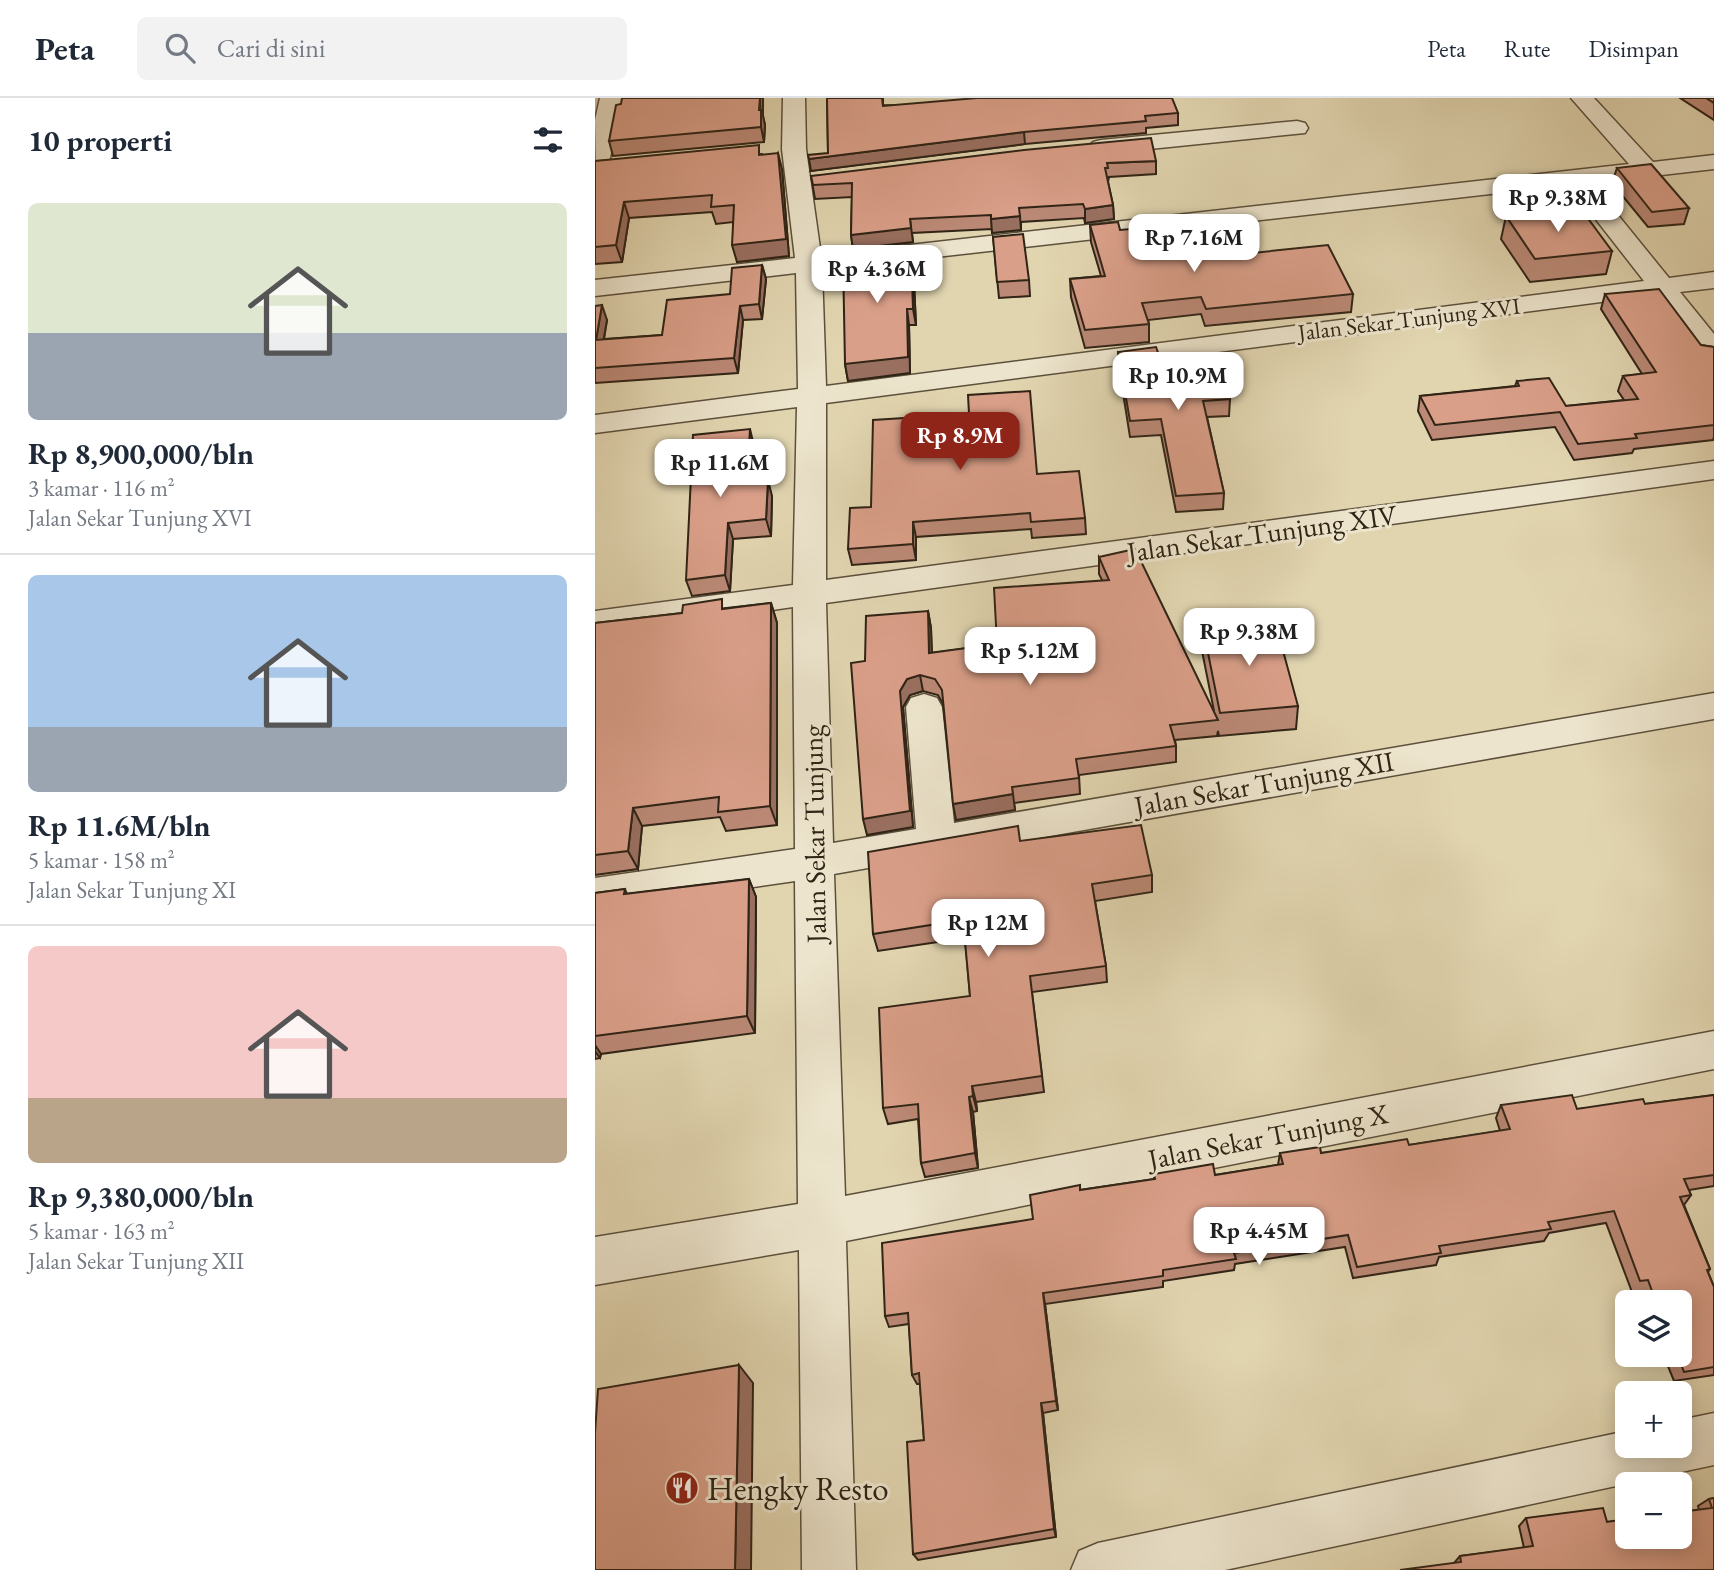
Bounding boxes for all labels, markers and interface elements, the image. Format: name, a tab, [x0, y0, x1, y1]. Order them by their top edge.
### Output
search box	[137, 17, 627, 80]
text: Peta	[35, 27, 95, 70]
icon: search	[161, 29, 199, 67]
text: Cari di sini	[217, 31, 325, 65]
text: Peta	[1427, 33, 1466, 64]
text: Rute	[1504, 33, 1550, 64]
text: Disimpan	[1588, 33, 1679, 64]
text: 10 properti	[28, 121, 172, 160]
icon: filters	[529, 121, 567, 159]
pin: Rp 9.38M	[1486, 174, 1630, 234]
text: Rp 9.38M	[1509, 182, 1607, 212]
pin: Rp 7.16M	[1122, 214, 1266, 274]
text: Rp 7.16M	[1145, 222, 1243, 252]
pin: Rp 4.36M	[805, 246, 949, 305]
icon: home	[235, 248, 361, 374]
text: Rp 4.36M	[828, 253, 926, 283]
street label: Jalan Sekar Tunjung XVI	[1294, 290, 1522, 348]
pin: Rp 10.9M	[1106, 352, 1250, 412]
text: Rp 10.9M	[1129, 360, 1227, 390]
pin: Rp 8.9M	[895, 412, 1025, 472]
text: Rp 8.9M	[917, 420, 1003, 450]
text: Rp 8,900,000/bln	[28, 434, 254, 473]
pin: Rp 11.6M	[648, 440, 792, 499]
text: Rp 11.6M	[671, 447, 769, 477]
text: 3 kamar · 116 m²	[28, 473, 175, 503]
street label: Jalan Sekar Tunjung XIV	[1123, 496, 1399, 570]
text: Jalan Sekar Tunjung XVI	[28, 503, 252, 533]
pin: Rp 9.38M	[1177, 608, 1321, 668]
text: Rp 9.38M	[1200, 616, 1298, 646]
icon: home	[235, 620, 361, 746]
pin: Rp 5.12M	[958, 628, 1102, 687]
text: Rp 5.12M	[981, 635, 1079, 665]
street label: Jalan Sekar Tunjung	[794, 724, 834, 946]
street label: Jalan Sekar Tunjung XII	[1129, 742, 1397, 824]
text: Rp 11.6M/bln	[28, 806, 211, 845]
text: 5 kamar · 158 m²	[28, 845, 175, 875]
text: Jalan Sekar Tunjung XI	[28, 875, 236, 905]
pin: Rp 12M	[931, 900, 1045, 959]
text: Rp 12M	[947, 907, 1029, 937]
icon: home	[235, 991, 361, 1117]
street label: Jalan Sekar Tunjung X	[1143, 1095, 1391, 1177]
text: Rp 9,380,000/bln	[28, 1177, 254, 1216]
pin: Rp 4.45M	[1187, 1208, 1331, 1267]
text: Rp 4.45M	[1210, 1215, 1308, 1245]
text: 5 kamar · 163 m²	[28, 1216, 175, 1246]
text: Jalan Sekar Tunjung XII	[28, 1246, 244, 1276]
map controls	[1615, 1290, 1692, 1549]
button: layers	[1615, 1290, 1692, 1367]
button: +	[1615, 1381, 1692, 1458]
place label: Hengky Resto	[707, 1467, 889, 1510]
restaurant icon: Hengky Resto	[663, 1469, 701, 1507]
button: −	[1615, 1472, 1692, 1549]

